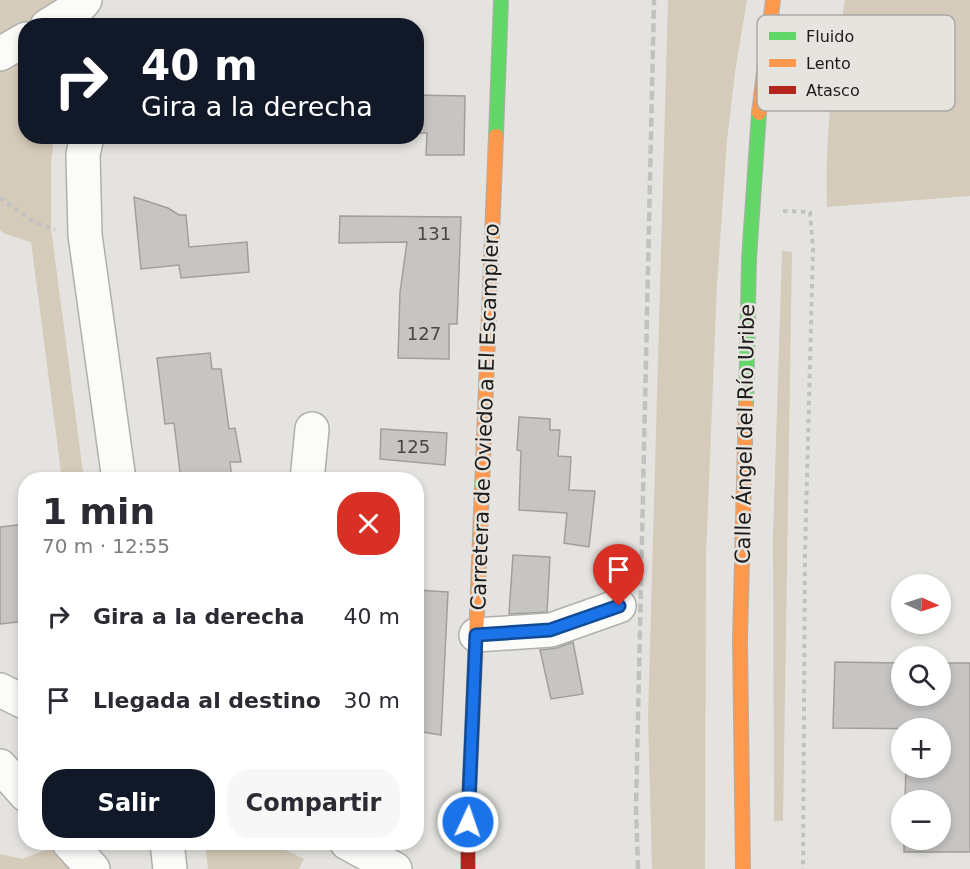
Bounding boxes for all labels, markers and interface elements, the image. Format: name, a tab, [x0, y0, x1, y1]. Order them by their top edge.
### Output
legend	[757, 15, 955, 111]
text: Fluido	[806, 27, 854, 46]
text: 40 m	[141, 41, 258, 90]
icon: right	[42, 42, 120, 120]
text: Lento	[806, 54, 851, 73]
text: Atasco	[806, 81, 860, 100]
text: Gira a la derecha	[141, 91, 373, 122]
house number: 131	[417, 223, 451, 244]
street label: Carretera de Oviedo a El Escamplero	[466, 223, 504, 611]
street label: Calle Ángel del Río Uribe	[730, 304, 759, 564]
house number: 127	[407, 323, 441, 344]
house number: 125	[396, 436, 430, 457]
text: 1 min	[42, 491, 155, 532]
button: close	[337, 492, 400, 555]
text: 70 m · 12:55	[42, 534, 170, 558]
pin	[593, 544, 644, 606]
icon: arrive	[602, 553, 635, 586]
north arrow	[891, 574, 951, 634]
map controls	[891, 574, 951, 850]
icon: right	[42, 600, 75, 633]
text: Gira a la derecha	[93, 604, 305, 629]
text: 40 m	[344, 604, 400, 629]
button: search	[891, 646, 951, 706]
icon: arrive	[42, 684, 75, 717]
text: Llegada al destino	[93, 688, 321, 713]
text: 30 m	[344, 688, 400, 713]
button: +	[891, 718, 951, 778]
button: Salir	[42, 769, 215, 838]
button: Compartir	[227, 769, 400, 838]
position arrow	[436, 790, 500, 854]
button: −	[891, 790, 951, 850]

